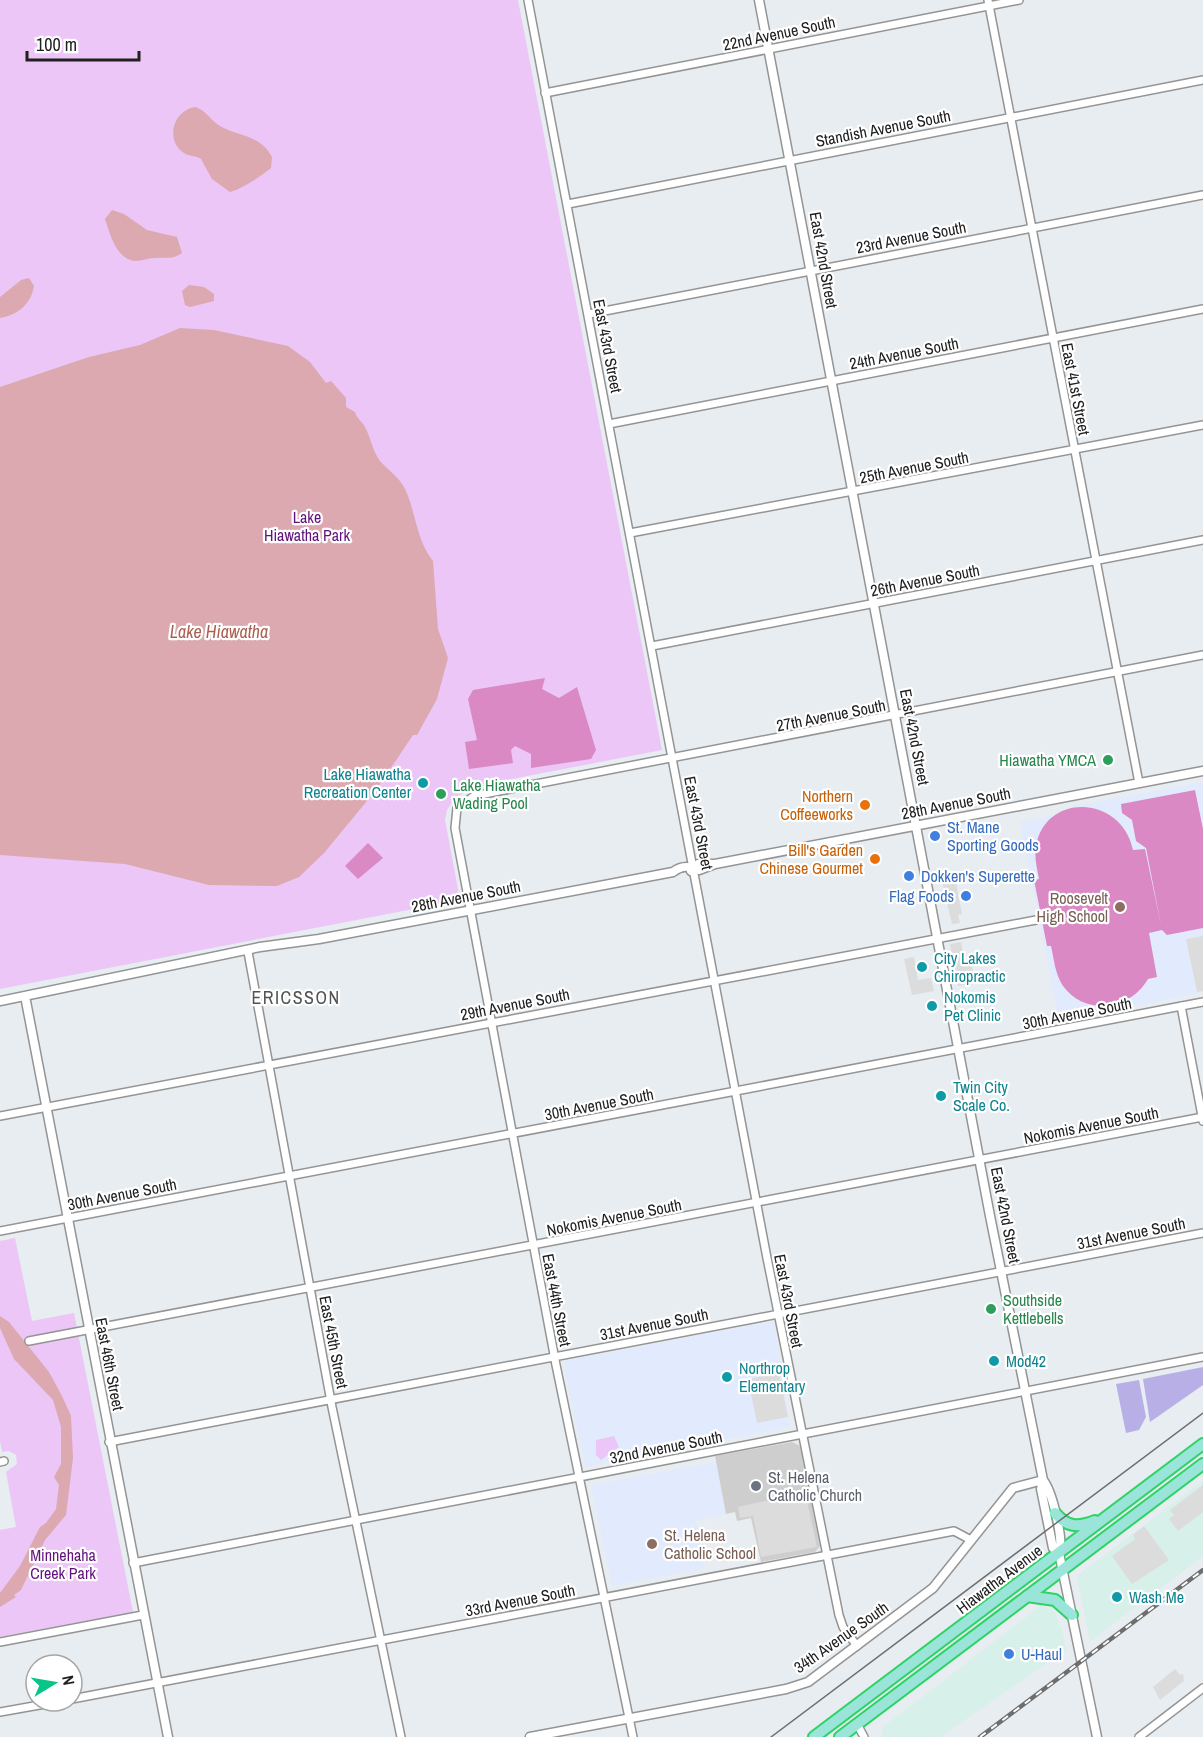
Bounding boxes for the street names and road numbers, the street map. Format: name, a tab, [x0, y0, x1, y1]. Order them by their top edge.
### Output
street label: 22nd Avenue South	[721, 10, 837, 56]
street label: Standish Avenue South	[814, 104, 952, 152]
street label: East 42nd Street	[805, 210, 843, 310]
street label: 23rd Avenue South	[854, 216, 968, 258]
street label: East 43rd Street	[588, 297, 628, 395]
street label: 24th Avenue South	[848, 332, 960, 374]
street label: East 41st Street	[1056, 341, 1096, 437]
street label: 25th Avenue South	[858, 446, 970, 488]
street label: 26th Avenue South	[869, 559, 981, 601]
street label: East 42nd Street	[895, 687, 935, 787]
street label: 27th Avenue South	[775, 694, 887, 736]
street label: East 43rd Street	[679, 774, 719, 872]
street label: 28th Avenue South	[900, 782, 1012, 824]
street label: 28th Avenue South	[410, 875, 522, 917]
street label: 29th Avenue South	[459, 983, 571, 1025]
street label: 30th Avenue South	[1021, 992, 1133, 1034]
street label: 30th Avenue South	[543, 1083, 655, 1125]
street label: Nokomis Avenue South	[1022, 1101, 1160, 1149]
street label: East 42nd Street	[986, 1165, 1026, 1265]
street label: 30th Avenue South	[66, 1173, 178, 1215]
street label: Nokomis Avenue South	[545, 1193, 683, 1241]
street label: 31st Avenue South	[1075, 1212, 1187, 1254]
street label: East 44th Street	[537, 1252, 577, 1349]
street label: East 43rd Street	[769, 1252, 809, 1350]
street label: East 45th Street	[314, 1294, 354, 1391]
street label: 31st Avenue South	[598, 1303, 710, 1345]
street label: East 46th Street	[90, 1316, 130, 1413]
street label: 32nd Avenue South	[608, 1425, 724, 1469]
street label: Hiawatha Avenue	[951, 1539, 1047, 1619]
street label: 33rd Avenue South	[463, 1579, 577, 1621]
street label: 34th Avenue South	[789, 1596, 893, 1678]

